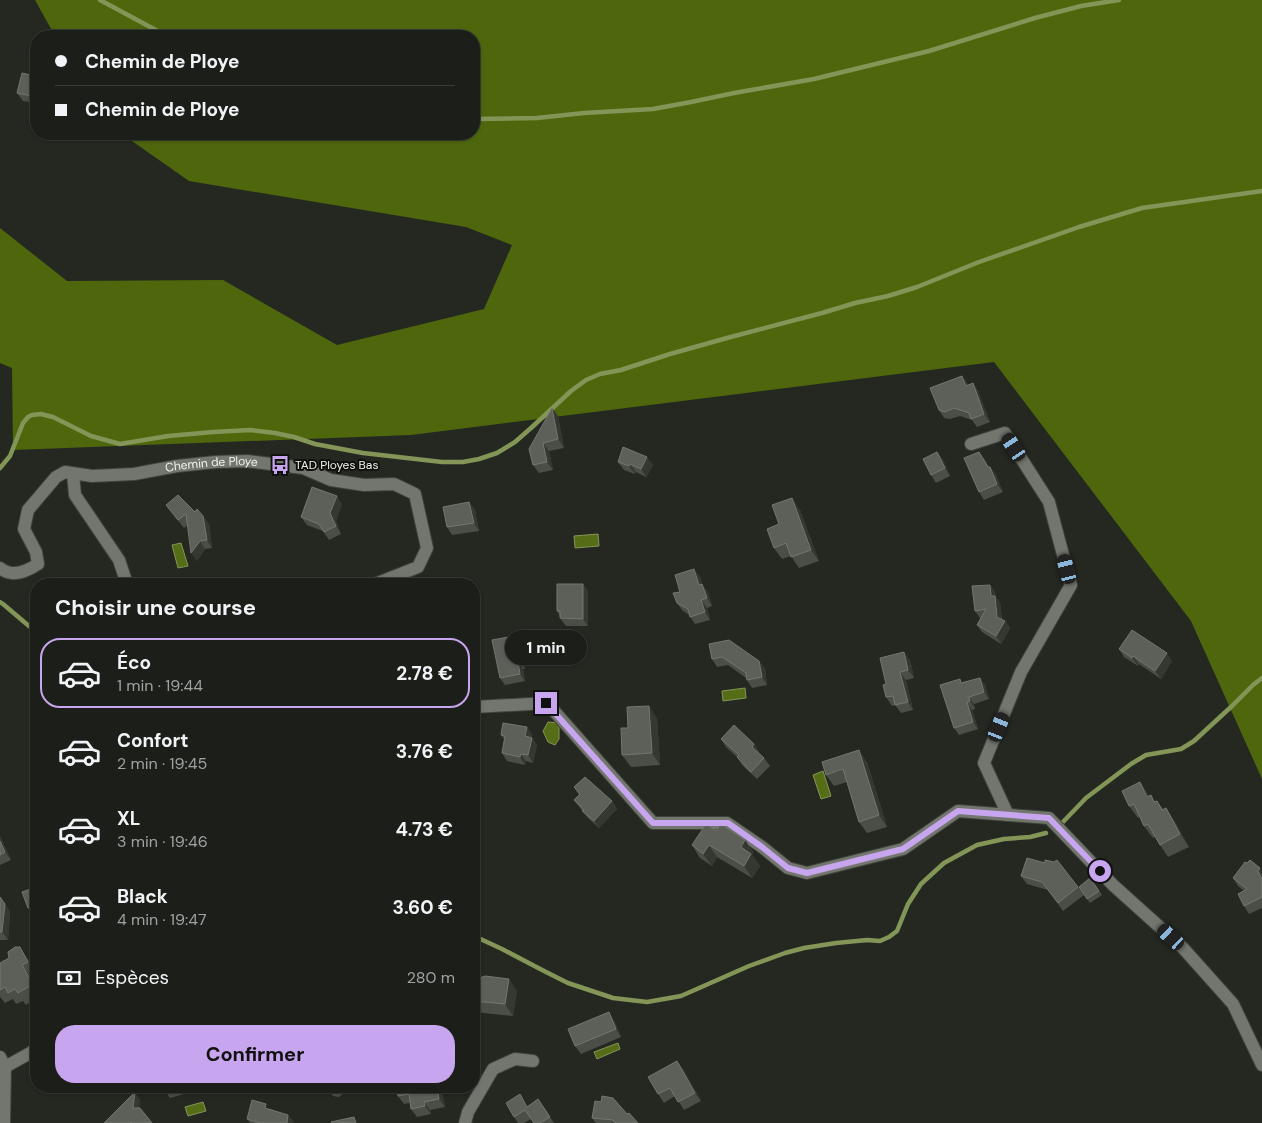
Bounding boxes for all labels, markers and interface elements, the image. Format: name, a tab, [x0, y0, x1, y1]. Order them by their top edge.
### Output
text: Chemin de Ploye	[85, 49, 239, 74]
text: Chemin de Ploye	[85, 97, 239, 122]
car	[999, 430, 1028, 464]
street label: Chemin de Ploye	[164, 453, 259, 476]
bus stop icon: TAD Ployes Bas	[269, 454, 291, 476]
place label: TAD Ployes Bas	[295, 457, 378, 473]
car	[1056, 553, 1077, 585]
text: Choisir une course	[55, 593, 256, 622]
callout: 1 min	[505, 630, 587, 666]
text: 1 min	[527, 637, 565, 658]
text: Éco	[117, 650, 151, 675]
icon: car	[57, 651, 102, 696]
text: 2.78 €	[396, 661, 453, 686]
text: 1 min · 19:44	[117, 675, 203, 696]
route end	[535, 692, 557, 714]
car	[986, 710, 1011, 744]
text: Confort	[117, 728, 189, 753]
icon: car	[57, 729, 102, 774]
text: 3.76 €	[396, 739, 453, 764]
text: 2 min · 19:45	[117, 753, 207, 774]
text: XL	[117, 806, 140, 831]
icon: car	[57, 807, 102, 852]
text: 4.73 €	[396, 817, 453, 842]
text: 3 min · 19:46	[117, 831, 208, 852]
route start	[1089, 860, 1111, 882]
text: Black	[117, 884, 168, 909]
icon: car	[57, 885, 102, 930]
text: 3.60 €	[392, 895, 453, 920]
text: 4 min · 19:47	[117, 909, 206, 930]
car	[1154, 921, 1187, 953]
icon: cash	[55, 964, 83, 992]
text: Espèces	[95, 965, 169, 990]
text: 280 m	[407, 967, 455, 988]
button: Confirmer	[55, 1025, 455, 1083]

